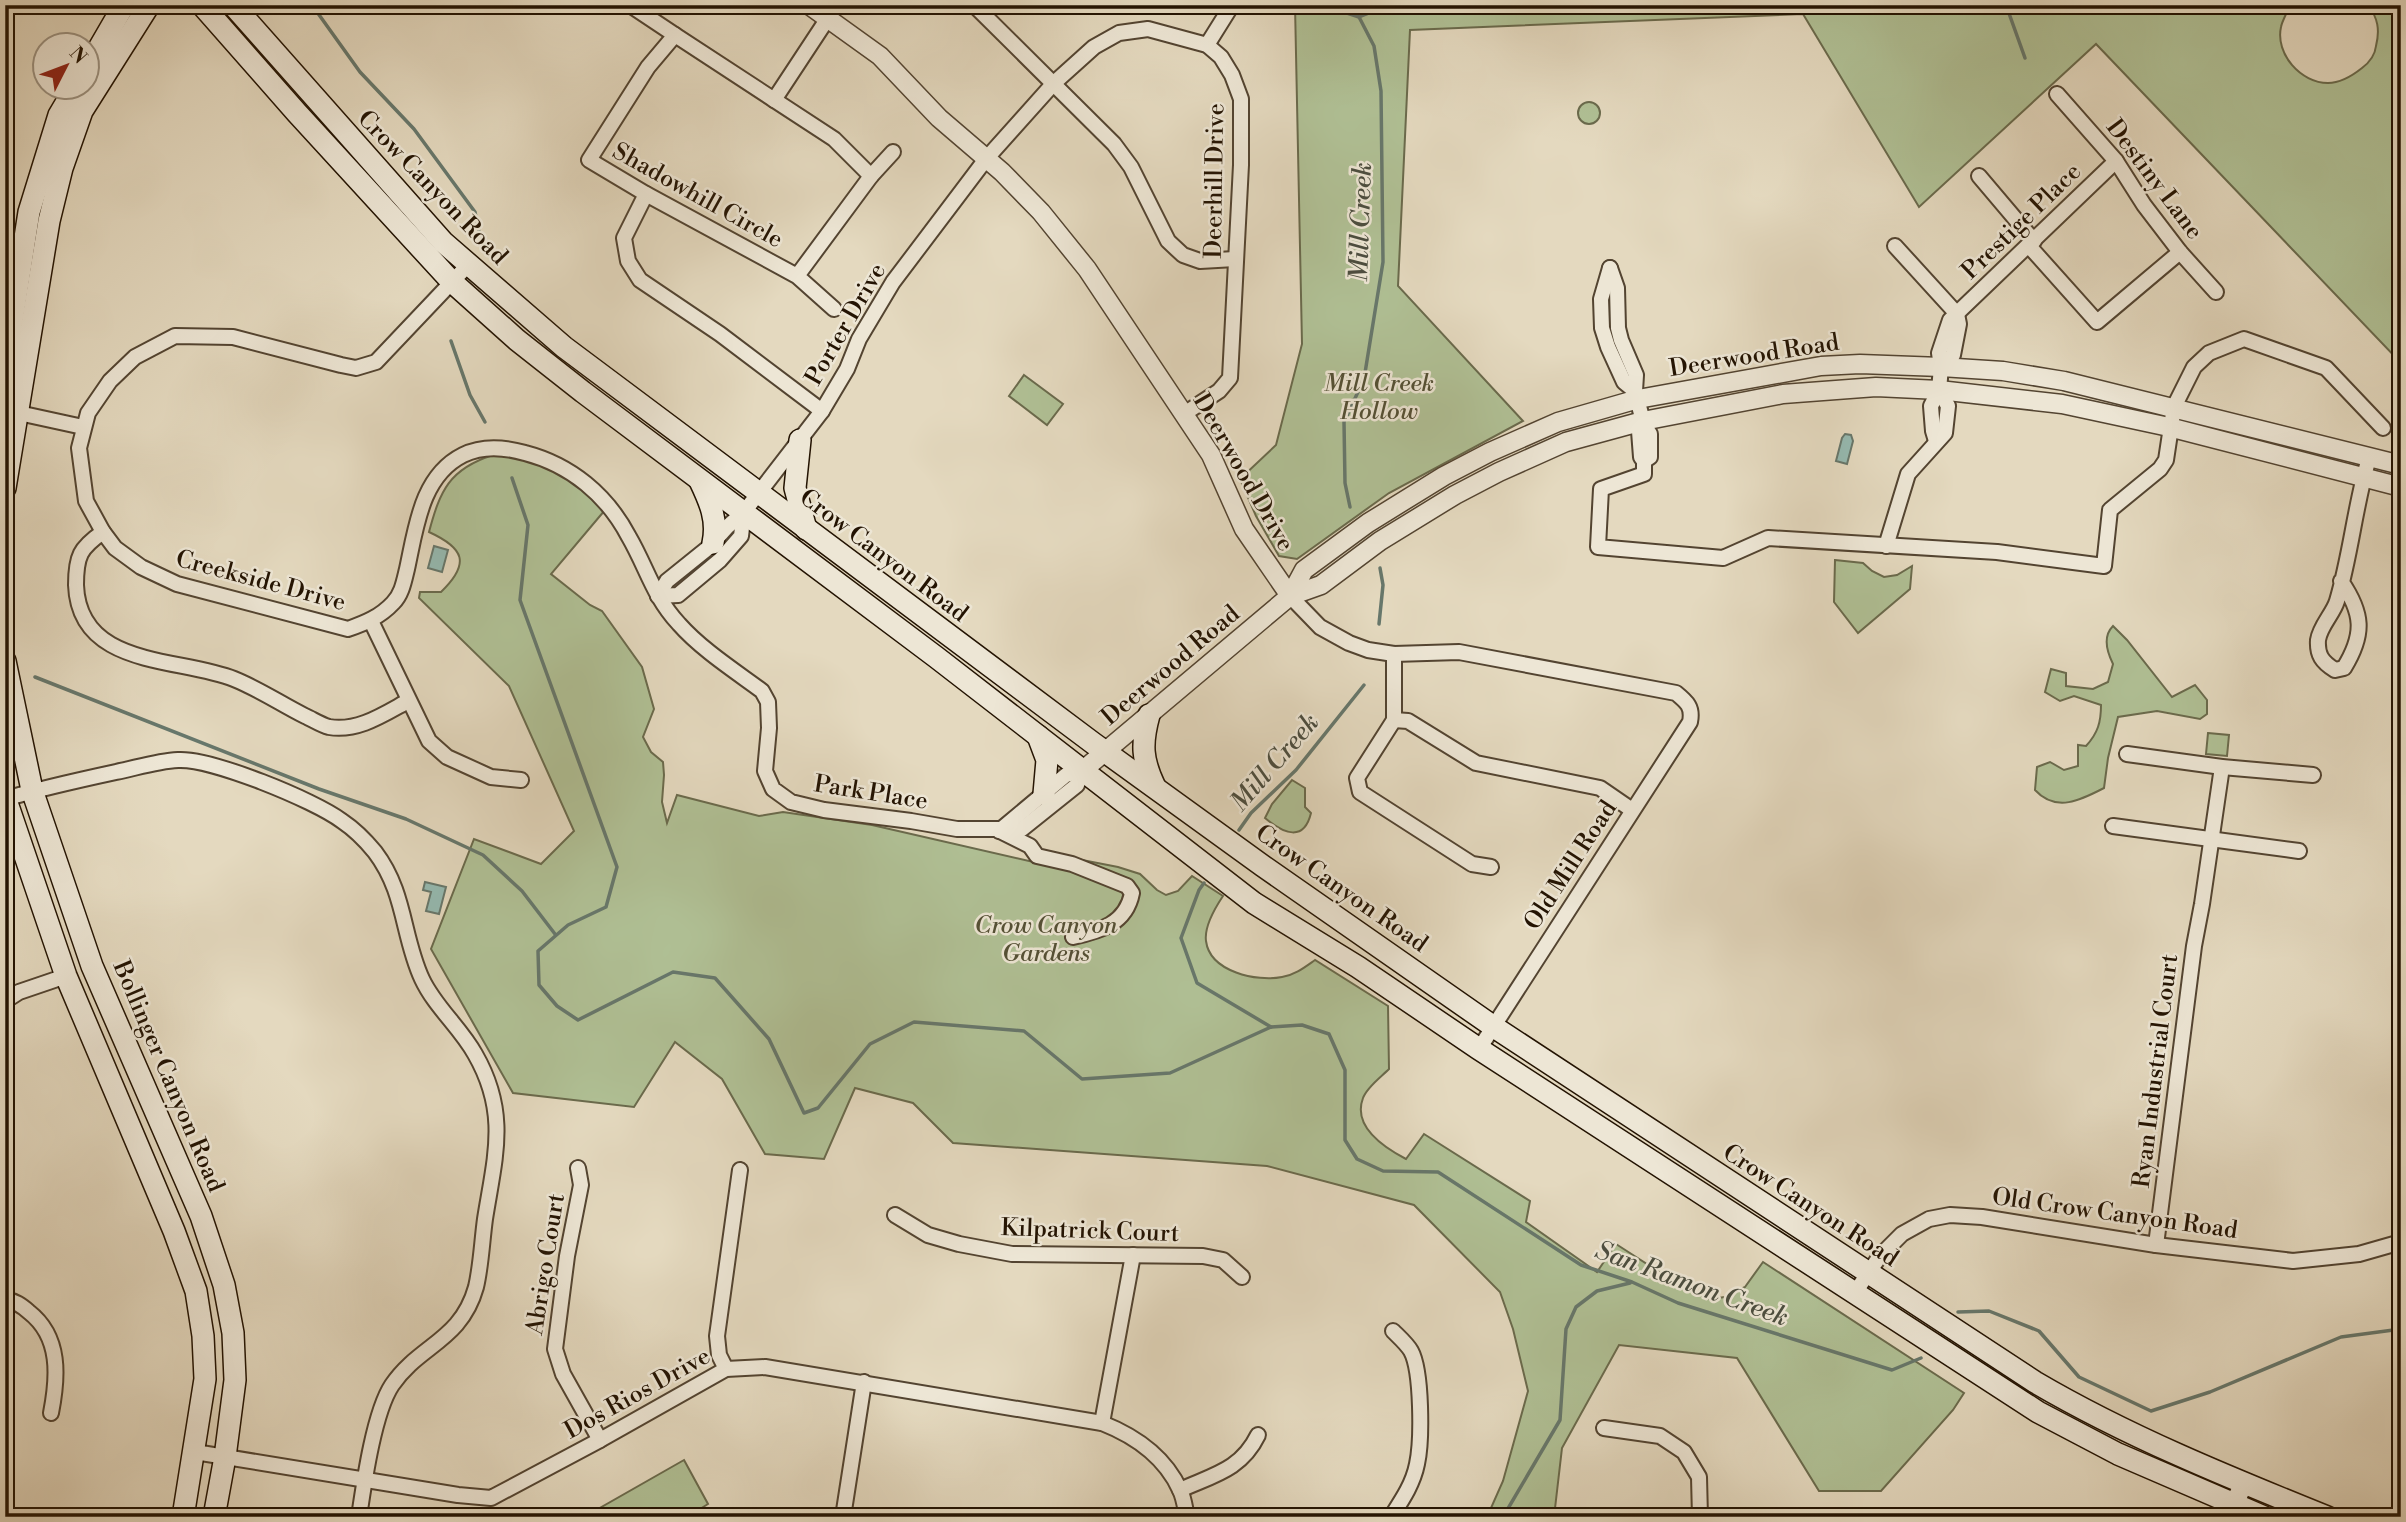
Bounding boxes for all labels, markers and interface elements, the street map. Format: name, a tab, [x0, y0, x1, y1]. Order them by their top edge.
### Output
north arrow	[32, 32, 102, 102]
text: N	[64, 42, 92, 69]
street label: Deerhill Drive	[1199, 103, 1231, 259]
street label: Crow Canyon Road	[351, 104, 514, 272]
street label: Destiny Lane	[2099, 113, 2209, 246]
street label: Shadowhill Circle	[607, 137, 788, 255]
street label: Prestige Place	[1956, 157, 2088, 286]
water label: Mill Creek	[1343, 162, 1379, 282]
street label: Porter Drive	[799, 258, 893, 391]
street label: Deerwood Road	[1667, 328, 1842, 384]
park label: Mill Creek Hollow	[1324, 369, 1434, 427]
street label: Deerwood Drive	[1186, 388, 1300, 557]
street label: Crow Canyon Road	[793, 483, 974, 629]
street label: Creekside Drive	[173, 544, 349, 618]
street label: Deerwood Road	[1095, 599, 1246, 732]
water label: Mill Creek	[1223, 707, 1326, 818]
street label: Park Place	[812, 769, 930, 817]
street label: Old Mill Road	[1518, 795, 1624, 936]
street label: Crow Canyon Road	[1250, 818, 1434, 960]
park label: Crow Canyon Gardens	[975, 911, 1118, 969]
street label: Ryan Industrial Court	[2127, 952, 2185, 1190]
street label: Bollinger Canyon Road	[105, 955, 231, 1197]
street label: Crow Canyon Road	[1717, 1138, 1904, 1274]
street label: Old Crow Canyon Road	[1990, 1182, 2240, 1246]
street label: Abrigo Court	[520, 1191, 572, 1338]
street label: Kilpatrick Court	[1000, 1213, 1180, 1249]
water label: San Ramon Creek	[1591, 1234, 1792, 1334]
street label: Dos Rios Drive	[559, 1341, 716, 1446]

